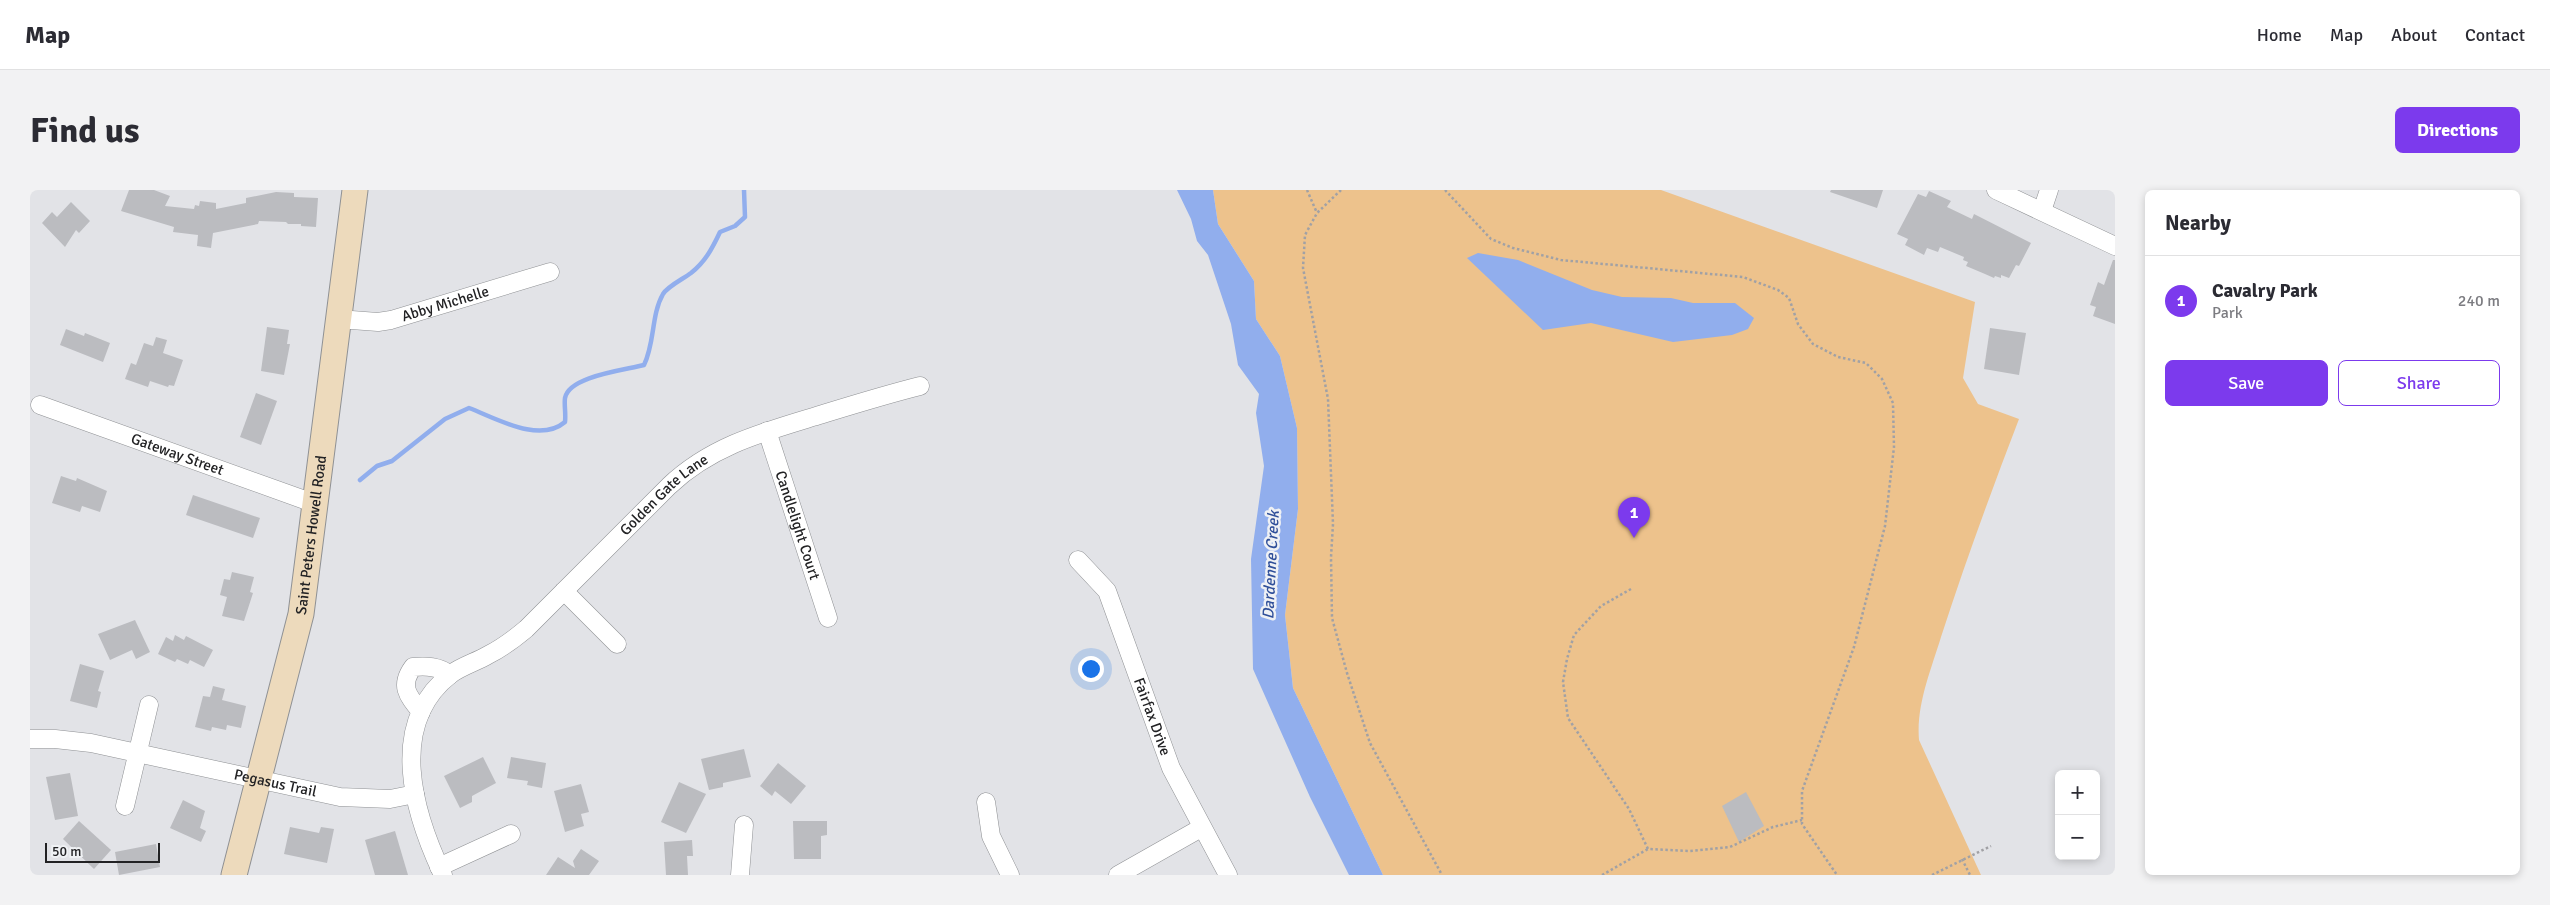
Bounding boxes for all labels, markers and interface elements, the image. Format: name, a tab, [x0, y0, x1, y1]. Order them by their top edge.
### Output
text: Map	[25, 20, 70, 50]
text: Home	[2257, 24, 2302, 46]
text: Map	[2330, 24, 2363, 46]
text: About	[2391, 24, 2437, 46]
text: Contact	[2465, 24, 2525, 46]
button: Directions	[2395, 107, 2520, 153]
text: Find us	[30, 109, 140, 152]
text: Nearby	[2165, 210, 2231, 236]
text: Cavalry Park	[2212, 279, 2318, 303]
street label: Abby Michelle	[399, 282, 491, 325]
text: 1	[2177, 291, 2185, 311]
text: 240 m	[2458, 291, 2500, 311]
text: Park	[2212, 303, 2243, 323]
button: Save	[2165, 360, 2328, 406]
button: Share	[2338, 360, 2500, 406]
street label: Gateway Street	[129, 429, 226, 479]
street label: Golden Gate Lane	[616, 450, 711, 539]
street label: Saint Peters Howell Road	[292, 454, 330, 616]
street label: Candlelight Court	[772, 468, 824, 582]
pin: 1	[1618, 497, 1650, 538]
water label: Dardenne Creek	[1258, 508, 1284, 620]
your location	[1078, 656, 1104, 682]
street label: Fairfax Drive	[1130, 675, 1175, 758]
street label: Pegasus Trail	[233, 765, 318, 801]
map controls	[2055, 770, 2100, 860]
button: +	[2055, 770, 2100, 815]
button: −	[2055, 815, 2100, 860]
scale bar	[45, 840, 160, 863]
text: 50 m	[52, 843, 81, 860]

